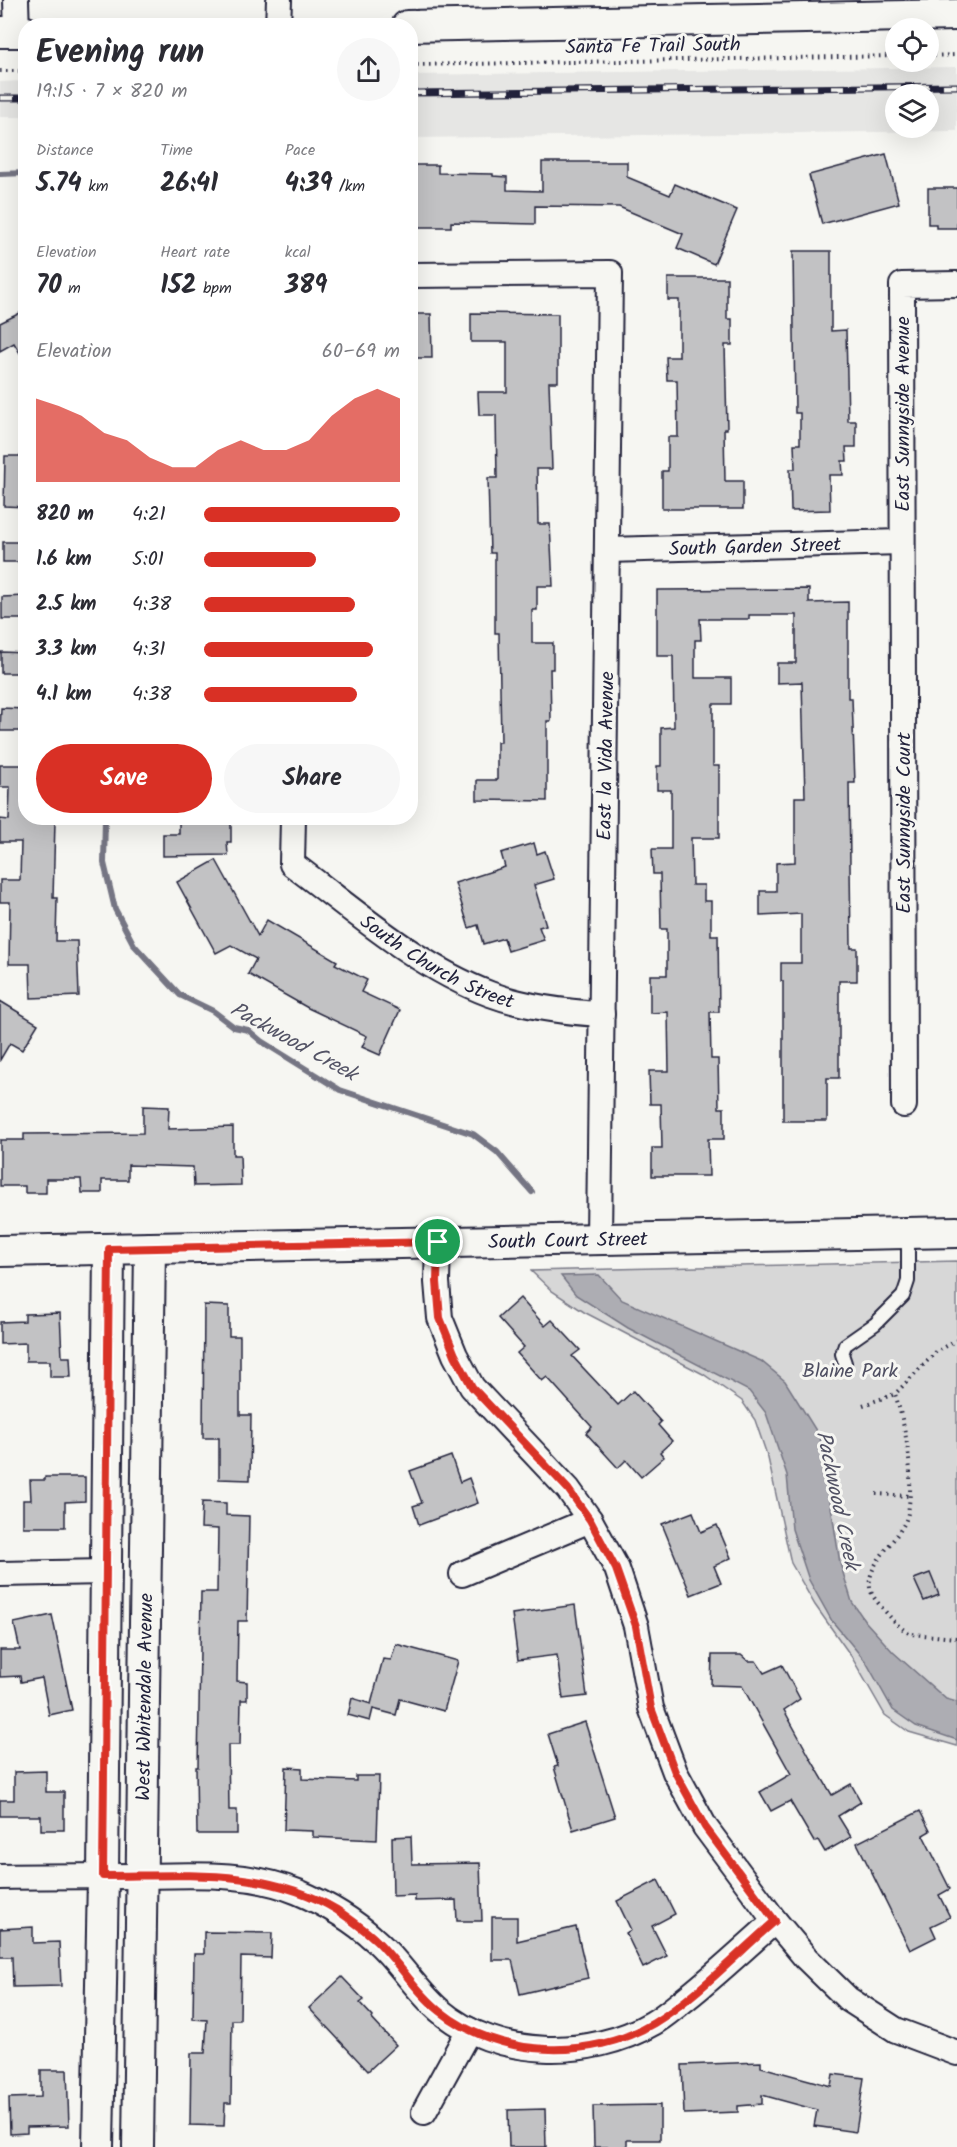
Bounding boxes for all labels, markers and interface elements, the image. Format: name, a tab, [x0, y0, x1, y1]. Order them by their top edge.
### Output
map controls	[885, 18, 939, 138]
button: locate	[885, 18, 939, 72]
text: Evening run	[36, 27, 204, 80]
street label: Santa Fe Trail South	[565, 29, 741, 65]
button: share	[337, 38, 400, 101]
text: 19:15 · 7 × 820 m	[36, 76, 187, 108]
button: layers	[885, 84, 939, 138]
text: Distance	[36, 138, 94, 163]
text: Time	[160, 138, 193, 163]
text: Pace	[285, 138, 315, 163]
text: 5.74	[36, 163, 82, 205]
text: 26:41	[160, 163, 218, 205]
text: 4:39	[285, 163, 333, 205]
text: km	[82, 174, 108, 199]
text: /km	[333, 174, 365, 199]
text: Elevation	[36, 240, 97, 265]
text: Heart rate	[160, 240, 230, 265]
text: kcal	[285, 240, 311, 265]
text: 70	[36, 265, 62, 307]
text: 152	[160, 265, 197, 307]
text: 389	[285, 265, 327, 307]
text: m	[62, 276, 81, 301]
text: bpm	[197, 276, 232, 301]
street label: East Sunnyside Avenue	[888, 316, 920, 512]
text: Elevation	[36, 336, 112, 368]
text: 60–69 m	[322, 336, 400, 368]
text: 820 m	[36, 499, 94, 531]
text: 4:21	[132, 499, 166, 531]
street label: South Garden Street	[668, 530, 842, 566]
text: 1.6 km	[36, 544, 92, 576]
text: 5:01	[132, 544, 164, 576]
text: 2.5 km	[36, 589, 96, 621]
text: 4:38	[132, 589, 171, 621]
text: 3.3 km	[36, 634, 97, 666]
text: 4:31	[132, 634, 166, 666]
street label: East la Vida Avenue	[590, 671, 624, 841]
text: 4.1 km	[36, 679, 92, 711]
text: 4:38	[132, 679, 171, 711]
street label: East Sunnyside Court	[889, 732, 921, 914]
button: Save	[36, 744, 212, 813]
button: Share	[224, 744, 400, 813]
street label: South Church Street	[352, 907, 518, 1019]
water label: Packwood Creek	[224, 994, 366, 1092]
pin	[412, 1216, 463, 1267]
street label: South Court Street	[488, 1224, 648, 1259]
icon: arrive	[421, 1225, 454, 1258]
park label: Blaine Park	[802, 1356, 898, 1388]
water label: Packwood Creek	[806, 1428, 868, 1576]
street label: West Whitendale Avenue	[129, 1593, 163, 1801]

